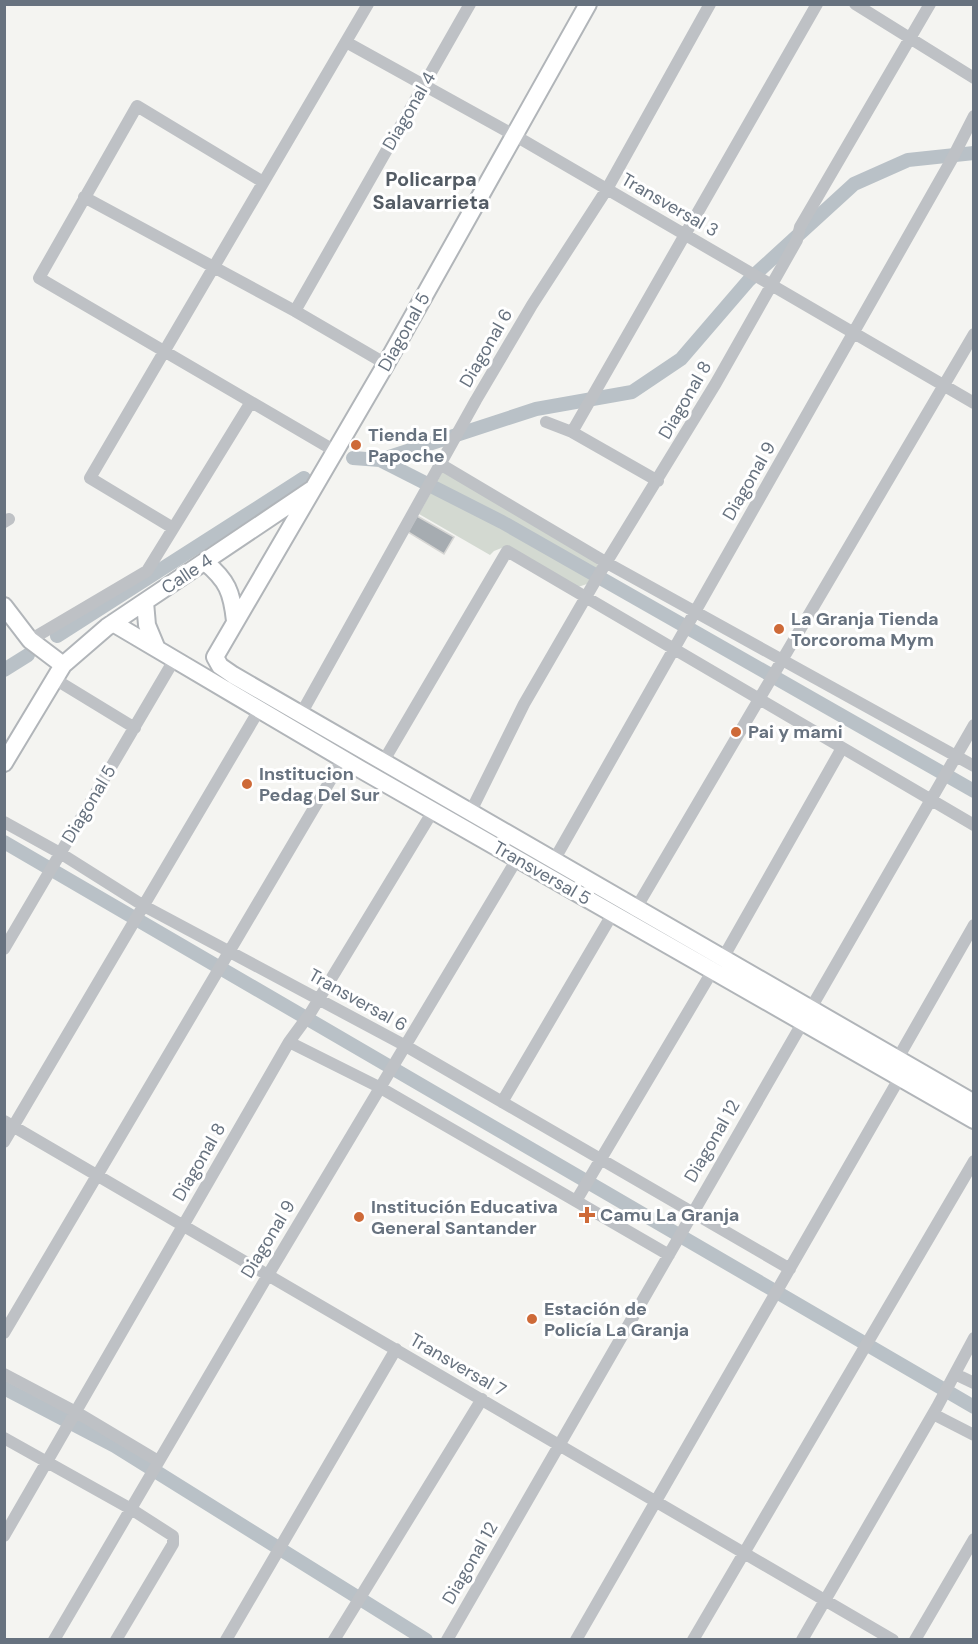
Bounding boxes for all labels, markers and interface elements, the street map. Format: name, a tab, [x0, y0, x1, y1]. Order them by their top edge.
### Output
street label: Diagonal 4	[377, 67, 441, 155]
district label: Policarpa Salavarrieta	[372, 166, 490, 215]
street label: Transversal 3	[617, 167, 723, 243]
street label: Diagonal 5	[372, 288, 436, 376]
street label: Diagonal 6	[454, 304, 518, 392]
street label: Diagonal 8	[653, 356, 717, 444]
place label: Tienda El Papoche	[368, 423, 448, 468]
street label: Diagonal 9	[717, 437, 781, 525]
marker: Tienda El Papoche	[349, 438, 363, 452]
street label: Calle 4	[157, 548, 217, 600]
place label: La Granja Tienda Torcoroma Mym	[791, 607, 939, 652]
marker: La Granja Tienda Torcoroma Mym	[772, 622, 786, 636]
place label: Pai y mami	[748, 720, 843, 744]
marker: Pai y mami	[729, 725, 743, 739]
street label: Diagonal 5	[56, 761, 122, 847]
place label: Institucion Pedag Del Sur	[259, 762, 380, 807]
marker: Institucion Pedag Del Sur	[240, 777, 254, 791]
street label: Transversal 5	[489, 835, 595, 911]
street label: Transversal 6	[304, 963, 412, 1037]
street label: Diagonal 12	[679, 1095, 745, 1187]
street label: Diagonal 8	[167, 1118, 231, 1206]
street label: Diagonal 9	[235, 1195, 301, 1283]
place label: Institución Educativa General Santander	[371, 1195, 558, 1240]
place label: Camu La Granja	[600, 1203, 739, 1227]
marker: Camu La Granja	[578, 1206, 596, 1224]
marker: Institución Educativa General Santander	[352, 1210, 366, 1224]
place label: Estación de Policía La Granja	[544, 1297, 689, 1342]
marker: Estación de Policía La Granja	[525, 1312, 539, 1326]
street label: Transversal 7	[405, 1328, 511, 1402]
street label: Diagonal 12	[437, 1517, 503, 1609]

